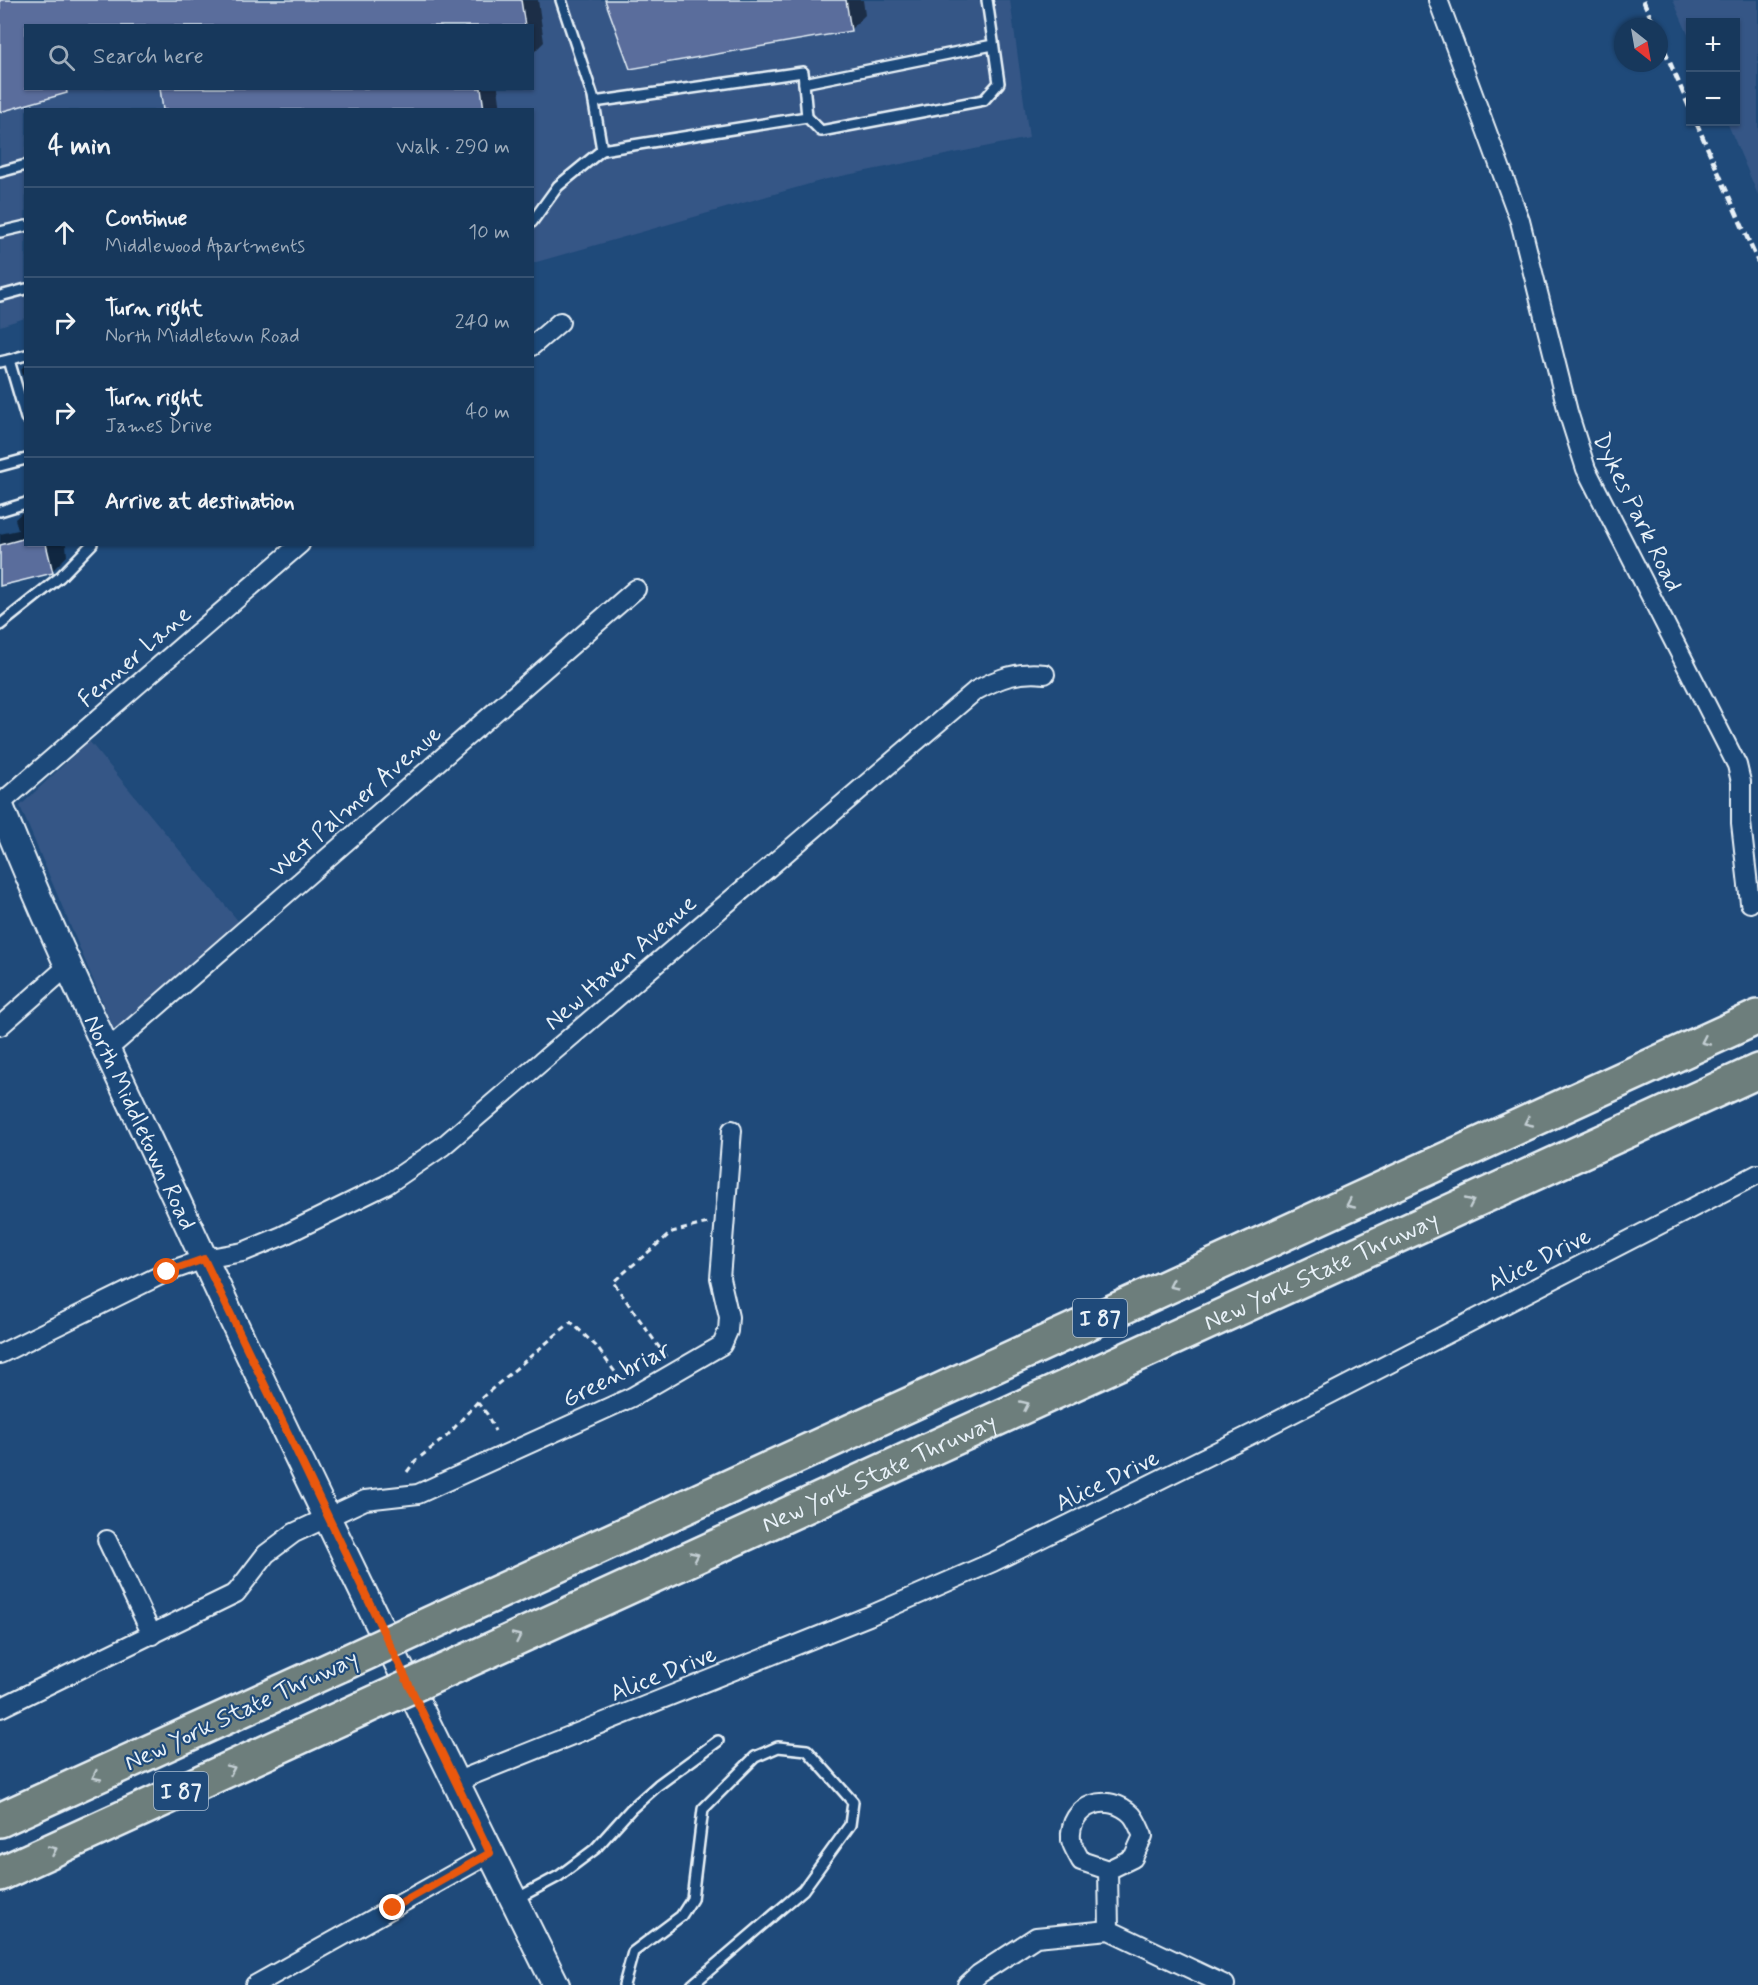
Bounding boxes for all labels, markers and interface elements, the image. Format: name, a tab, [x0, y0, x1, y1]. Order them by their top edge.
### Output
north arrow	[1614, 18, 1668, 72]
map controls	[1686, 18, 1740, 126]
button: +	[1686, 18, 1740, 72]
search box	[24, 24, 534, 90]
icon: search	[45, 41, 78, 74]
text: Search here	[93, 43, 204, 71]
button: −	[1686, 72, 1740, 126]
text: 4 min	[48, 130, 111, 164]
text: Walk · 290 m	[396, 134, 510, 161]
text: Continue	[105, 205, 187, 233]
icon: ahead	[48, 216, 81, 249]
text: 10 m	[468, 219, 510, 246]
text: Middlewood Apartments	[105, 233, 305, 260]
text: Turn right	[105, 295, 203, 323]
icon: right	[48, 306, 81, 339]
text: 240 m	[455, 309, 510, 336]
text: North Middletown Road	[105, 323, 300, 350]
text: Turn right	[105, 385, 203, 413]
icon: right	[48, 396, 81, 429]
text: 40 m	[466, 399, 510, 426]
text: James Drive	[105, 413, 212, 440]
street label: Dykes Park Road	[1585, 428, 1688, 597]
icon: arrive	[48, 486, 81, 519]
text: Arrive at destination	[105, 488, 295, 516]
street label: Fenner Lane	[72, 599, 198, 715]
street label: West Palmer Avenue	[263, 719, 449, 885]
street label: New Haven Avenue	[538, 888, 704, 1038]
street label: North Middletown Road	[76, 1010, 202, 1235]
one-way arrow	[1700, 1034, 1711, 1046]
one-way arrow	[1523, 1115, 1534, 1127]
one-way arrow	[1346, 1196, 1357, 1208]
one-way arrow	[1463, 1197, 1474, 1209]
street label: New York State Thruway	[1199, 1205, 1444, 1339]
street label: Alice Drive	[1483, 1221, 1597, 1300]
route start	[153, 1258, 179, 1284]
one-way arrow	[1168, 1277, 1179, 1289]
road number: I 87	[1073, 1299, 1127, 1337]
street label: Greenbriar	[557, 1335, 677, 1416]
one-way arrow	[1018, 1401, 1029, 1413]
street label: New York State Thruway	[757, 1407, 1002, 1541]
street label: Alice Drive	[1050, 1443, 1165, 1520]
one-way arrow	[688, 1552, 699, 1564]
one-way arrow	[511, 1633, 522, 1645]
street label: Alice Drive	[606, 1639, 721, 1710]
street label: New York State Thruway	[120, 1644, 364, 1779]
one-way arrow	[224, 1764, 235, 1776]
one-way arrow	[92, 1769, 103, 1781]
road number: I 87	[154, 1772, 208, 1810]
one-way arrow	[47, 1845, 58, 1857]
route end	[379, 1894, 405, 1920]

